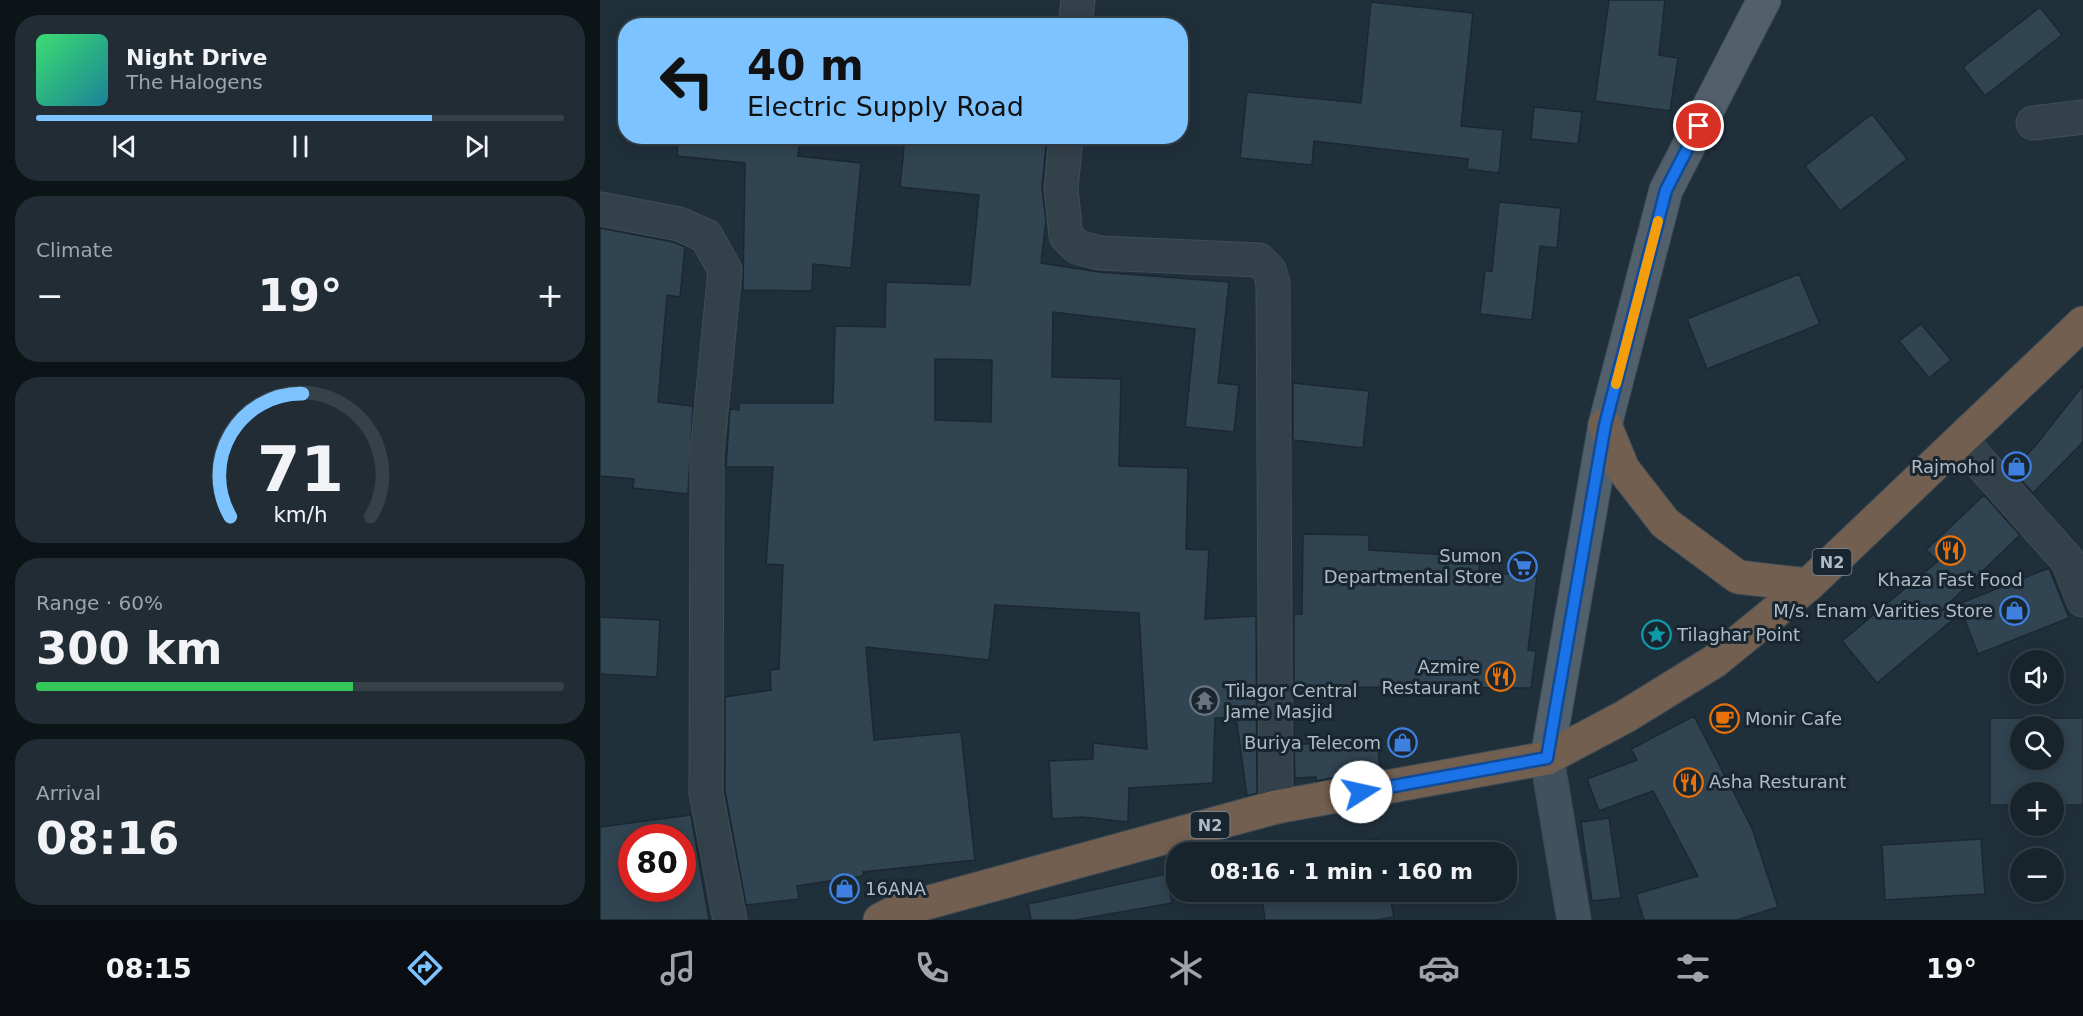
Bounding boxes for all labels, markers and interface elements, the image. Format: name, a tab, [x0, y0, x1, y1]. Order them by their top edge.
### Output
text: 40 m	[747, 41, 864, 90]
icon: left	[648, 42, 726, 120]
text: Night Drive	[126, 45, 267, 70]
text: The Halogens	[126, 70, 263, 94]
text: Electric Supply Road	[747, 91, 1024, 122]
pin	[1673, 100, 1724, 151]
icon: arrive	[1682, 109, 1715, 142]
icon: previous	[108, 130, 141, 163]
icon: pause	[284, 130, 317, 163]
icon: next	[460, 130, 493, 163]
text: Climate	[36, 238, 113, 262]
text: 19°	[257, 269, 343, 322]
text: −	[36, 276, 64, 315]
text: +	[536, 276, 564, 315]
text: 71	[257, 433, 343, 506]
shop icon: Rajmohol	[2000, 451, 2032, 483]
place label: Rajmohol	[1911, 456, 1995, 477]
text: km/h	[273, 502, 327, 527]
restaurant icon: Khaza Fast Food	[1934, 535, 1966, 567]
place label: Sumon Departmental Store	[1324, 545, 1502, 587]
road number: N2	[1812, 549, 1852, 575]
supermarket icon: Sumon Departmental Store	[1507, 550, 1539, 582]
place label: Khaza Fast Food	[1877, 569, 2023, 590]
text: Range · 60%	[36, 591, 163, 615]
shop icon: M/s. Enam Varities Store	[1998, 595, 2030, 627]
place label: M/s. Enam Varities Store	[1773, 600, 1993, 621]
place icon: Tilaghar Point	[1640, 619, 1672, 651]
text: 300 km	[36, 622, 222, 675]
place label: Tilaghar Point	[1676, 624, 1800, 645]
map controls	[2010, 650, 2064, 902]
button: sound	[2010, 650, 2064, 704]
place label: Azmire Restaurant	[1381, 656, 1480, 698]
restaurant icon: Azmire Restaurant	[1485, 661, 1517, 693]
place label: Tilagor Central Jame Masjid	[1224, 680, 1358, 722]
temple icon: Tilagor Central Jame Masjid	[1188, 685, 1220, 717]
cafe icon: Monir Cafe	[1708, 703, 1740, 735]
place label: Monir Cafe	[1745, 708, 1842, 729]
button: search	[2010, 716, 2064, 770]
shop icon: Buriya Telecom	[1386, 727, 1418, 759]
place label: Buriya Telecom	[1244, 732, 1381, 753]
position arrow	[1329, 760, 1393, 824]
restaurant icon: Asha Resturant	[1672, 766, 1704, 798]
place label: Asha Resturant	[1709, 771, 1846, 792]
text: Arrival	[36, 781, 101, 805]
button: +	[2010, 782, 2064, 836]
text: 08:16	[36, 812, 179, 865]
road number: N2	[1190, 812, 1230, 838]
speed limit sign: 80	[618, 824, 696, 902]
button: −	[2010, 848, 2064, 902]
text: 08:16 · 1 min · 160 m	[1210, 859, 1473, 884]
shop icon: 16ANA	[828, 873, 860, 905]
place label: 16ANA	[865, 878, 927, 899]
icon: directions	[404, 947, 446, 989]
icon: music	[657, 947, 699, 989]
icon: phone	[911, 947, 953, 989]
icon: climate	[1165, 947, 1207, 989]
icon: car	[1418, 947, 1460, 989]
icon: filters	[1672, 947, 1714, 989]
text: 08:15	[106, 953, 192, 984]
text: 19°	[1926, 953, 1977, 984]

